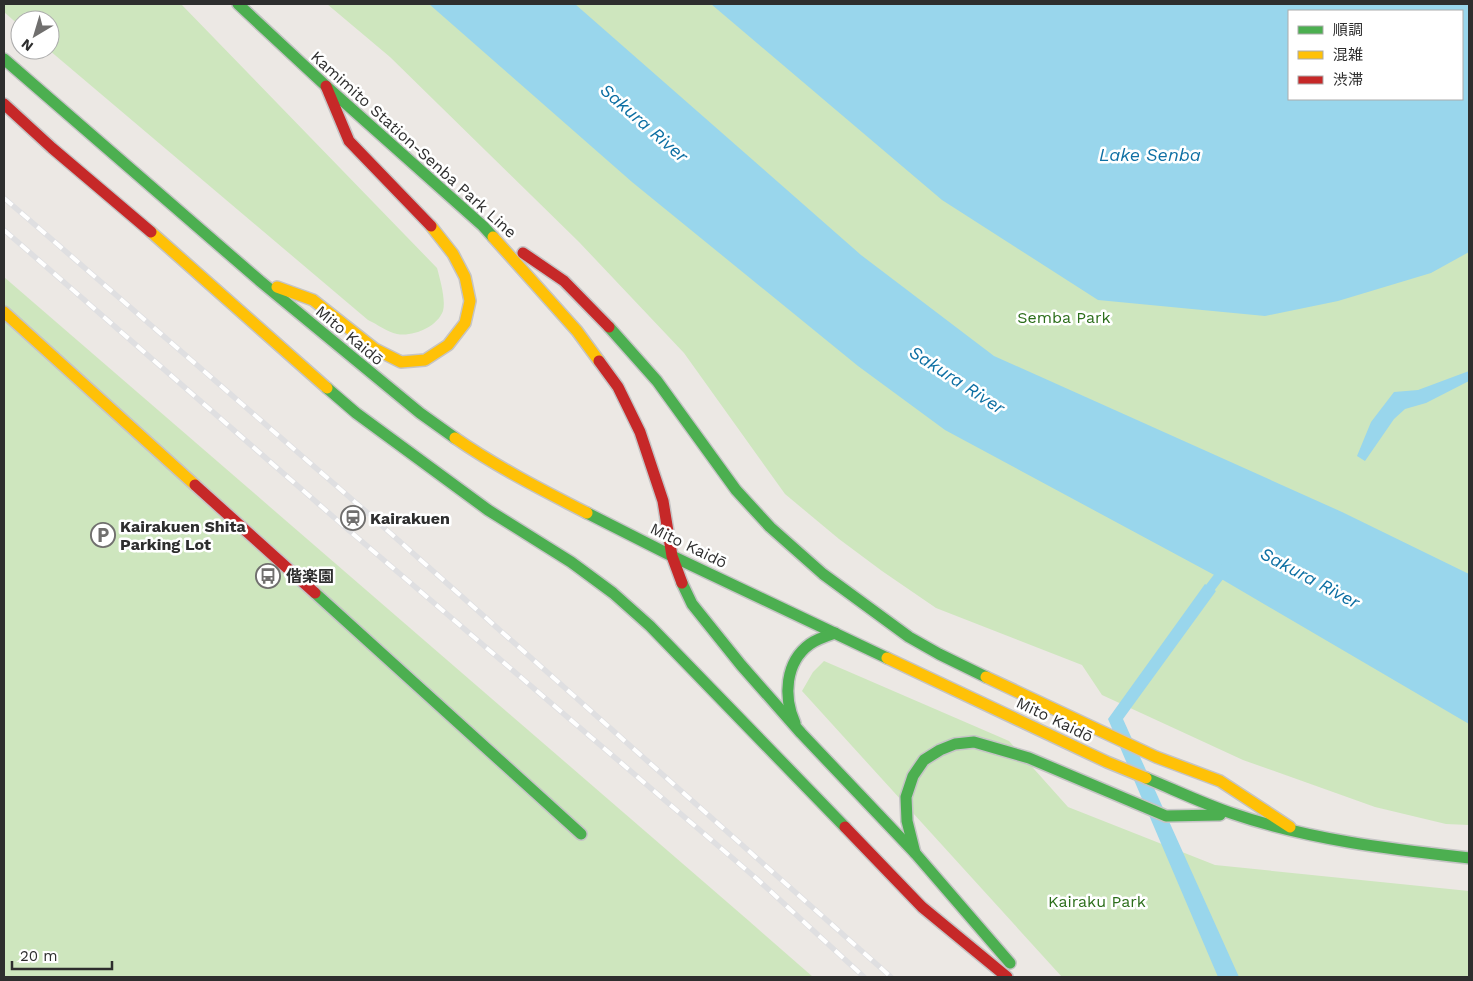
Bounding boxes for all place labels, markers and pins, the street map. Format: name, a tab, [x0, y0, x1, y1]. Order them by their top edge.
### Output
station icon: Kairakuen	[340, 505, 366, 531]
place label: Kairakuen	[370, 509, 450, 528]
place label: Kairakuen Shita Parking Lot	[120, 517, 247, 554]
parking icon: Kairakuen Shita Parking Lot	[90, 522, 116, 548]
bus stop icon: 偕楽園	[255, 563, 281, 589]
place label: 偕楽園	[286, 567, 334, 586]

